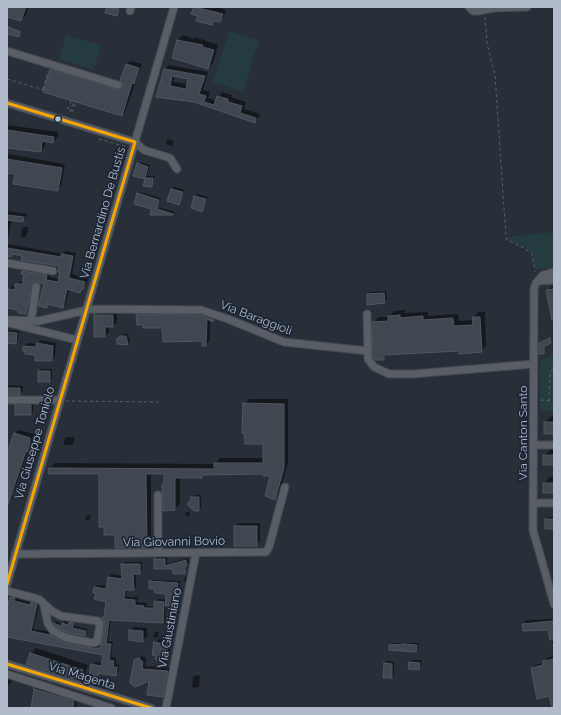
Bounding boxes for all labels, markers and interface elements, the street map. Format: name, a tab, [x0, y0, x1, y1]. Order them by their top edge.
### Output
unlabelled marker	[53, 114, 63, 124]
street label: Via Bernardino De Bustis	[77, 145, 129, 281]
street label: Via Baraggioli	[218, 298, 294, 338]
street label: Via Giuseppe Toniolo	[12, 385, 58, 501]
street label: Via Canton Santo	[516, 386, 530, 480]
street label: Via Giovanni Bovio	[123, 534, 225, 550]
street label: Via Giustiniano	[155, 587, 185, 669]
street label: Via Magenta	[47, 659, 117, 693]

